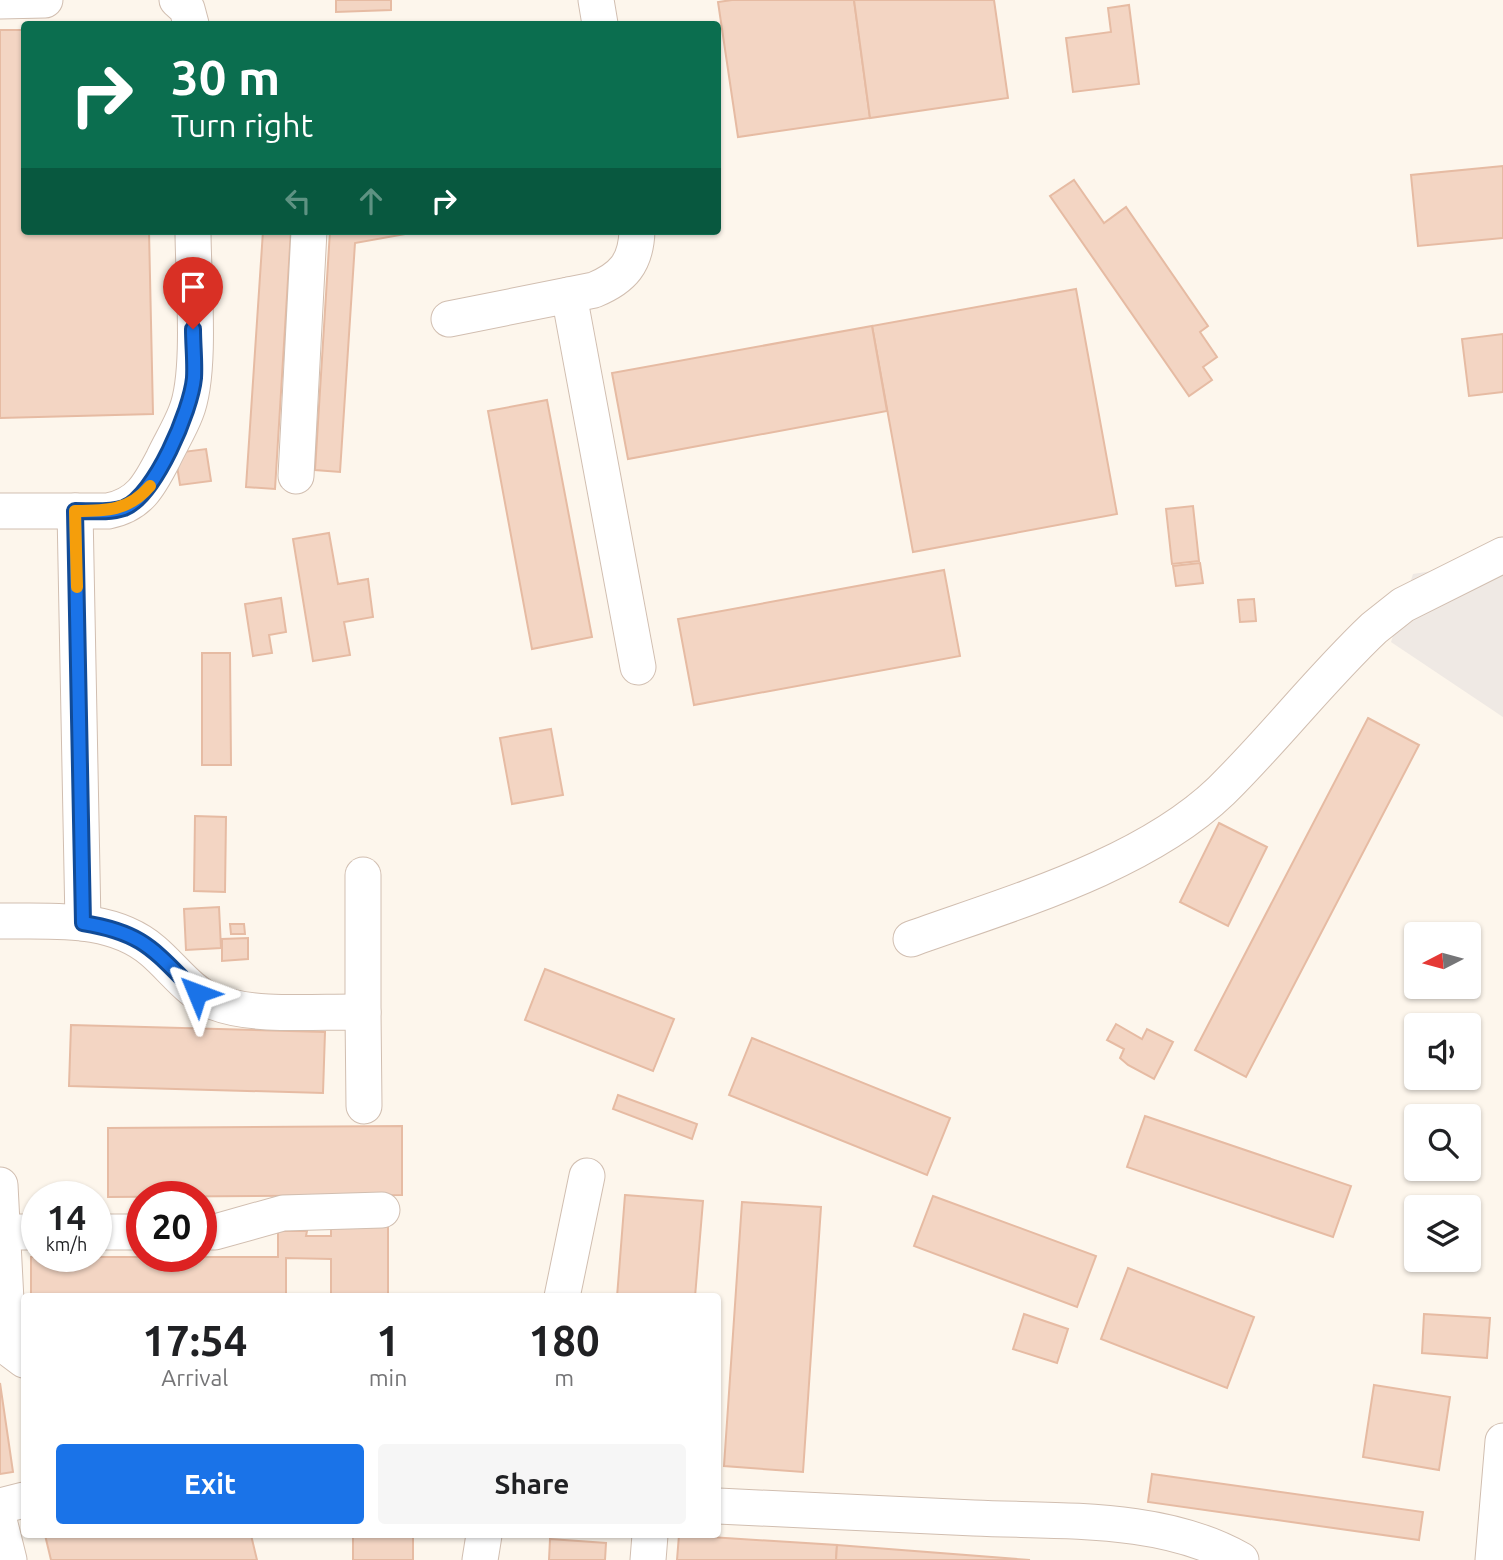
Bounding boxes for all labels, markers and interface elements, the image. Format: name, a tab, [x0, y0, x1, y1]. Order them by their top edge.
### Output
icon: right	[56, 49, 147, 140]
text: 30 m	[171, 49, 280, 104]
text: Turn right	[171, 107, 313, 143]
icon: left	[279, 182, 317, 220]
icon: ahead	[352, 182, 390, 220]
icon: right	[425, 182, 463, 220]
pin	[163, 257, 223, 329]
icon: arrive	[174, 268, 212, 306]
north arrow	[1404, 922, 1480, 999]
map controls	[1404, 922, 1481, 1272]
position arrow	[160, 956, 234, 1030]
button: sound	[1404, 1013, 1481, 1090]
button: search	[1404, 1104, 1481, 1181]
speed limit sign: 20	[126, 1181, 217, 1272]
button: layers	[1404, 1195, 1481, 1272]
text: 14	[47, 1197, 86, 1237]
text: km/h	[46, 1234, 87, 1254]
text: 17:54	[142, 1317, 247, 1364]
text: 1	[376, 1317, 400, 1364]
text: 180	[529, 1317, 600, 1364]
text: Arrival	[161, 1365, 228, 1390]
text: min	[369, 1365, 407, 1390]
text: m	[554, 1365, 574, 1390]
button: Exit	[56, 1444, 364, 1524]
button: Share	[378, 1444, 686, 1524]

